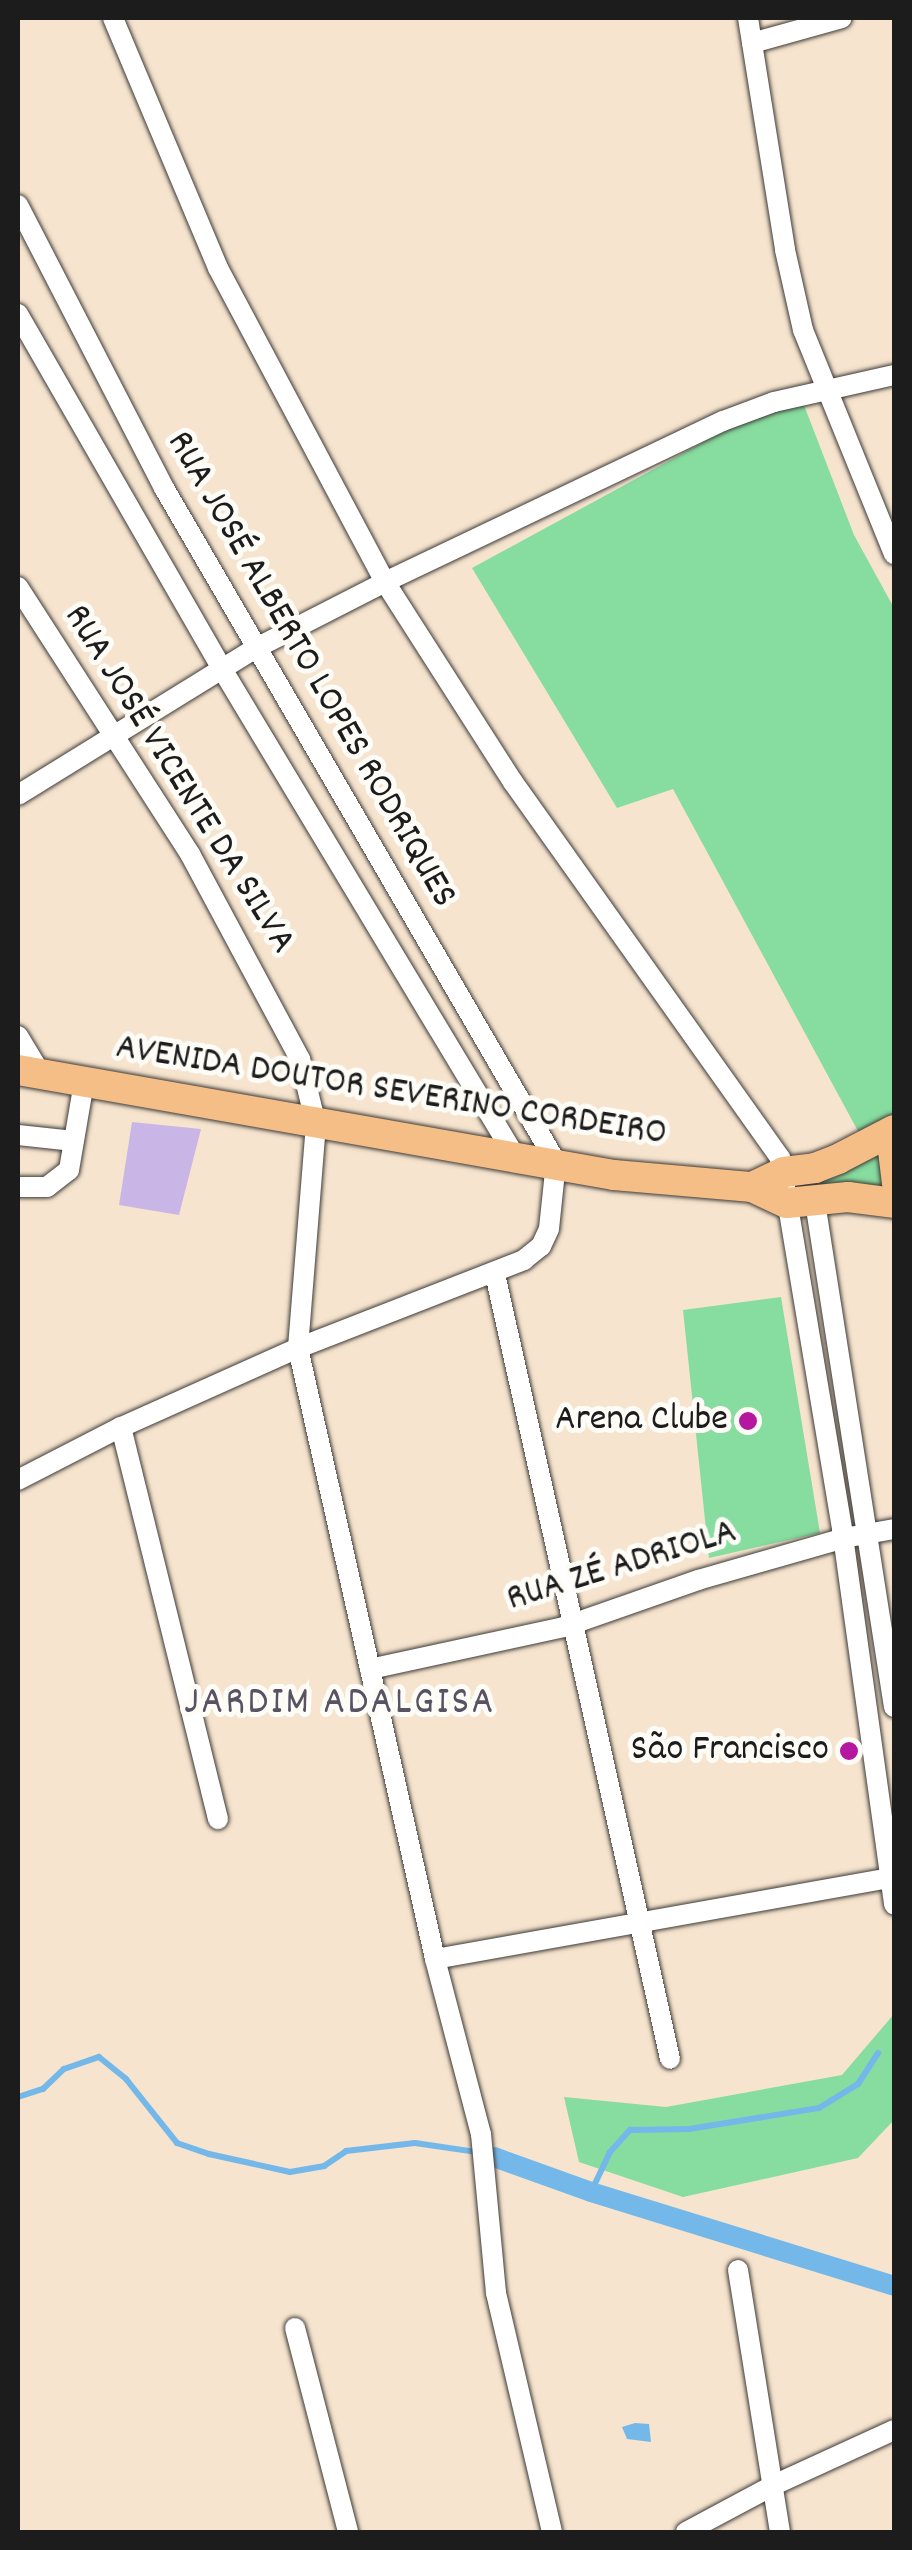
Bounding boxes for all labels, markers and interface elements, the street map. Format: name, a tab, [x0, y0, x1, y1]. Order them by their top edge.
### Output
street label: RUA JOSÉ ALBERTO LOPES RODRIQUES	[155, 424, 465, 916]
street label: RUA JOSÉ VICENTE DA SILVA	[52, 597, 304, 963]
street label: AVENIDA DOUTOR SEVERINO CORDEIRO	[112, 1026, 670, 1158]
place label: Arena Clube	[555, 1398, 728, 1444]
marker: Arena Clube	[737, 1410, 759, 1432]
street label: RUA ZÉ ADRIOLA	[502, 1510, 742, 1624]
district label: JARDIM ADALGISA	[184, 1681, 496, 1729]
place label: São Francisco	[631, 1728, 829, 1774]
marker: São Francisco	[838, 1740, 860, 1762]

